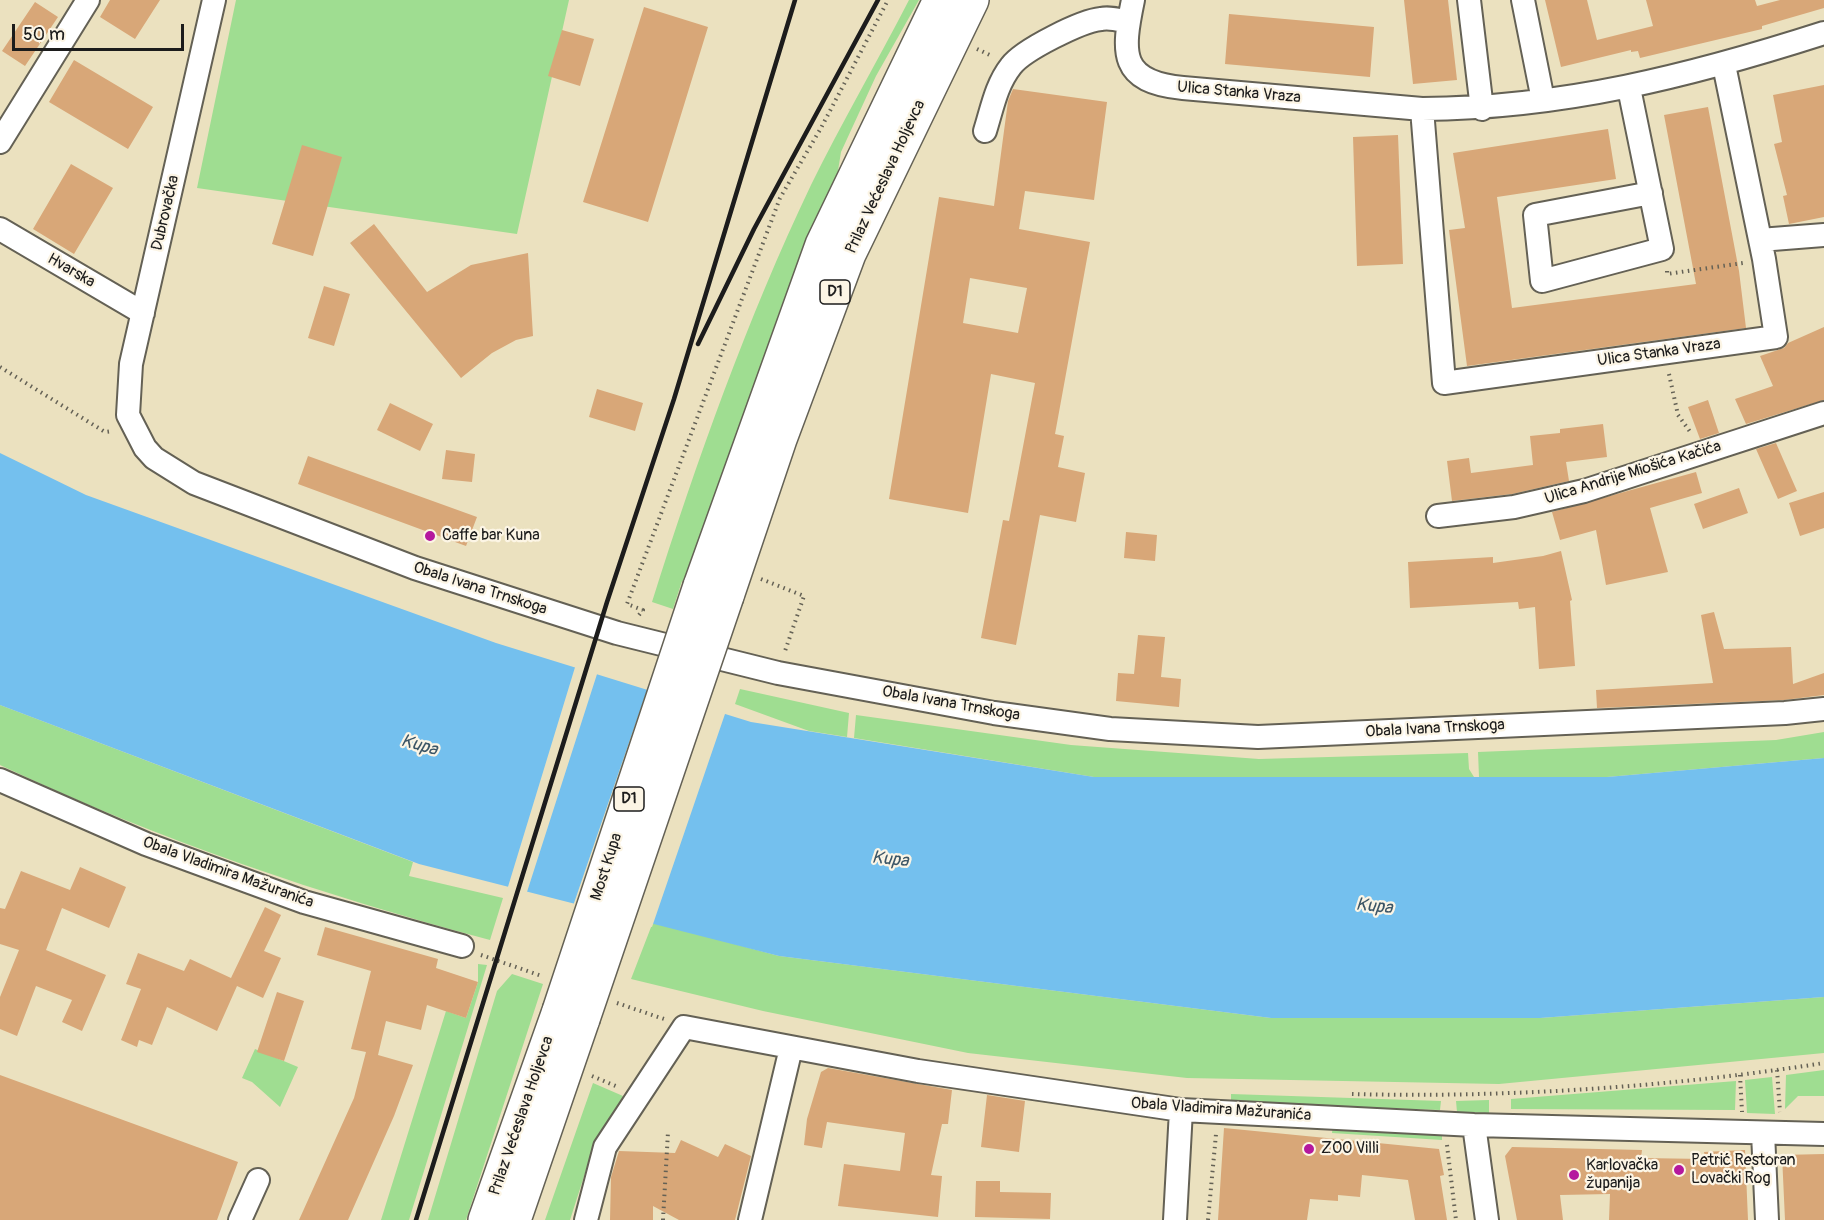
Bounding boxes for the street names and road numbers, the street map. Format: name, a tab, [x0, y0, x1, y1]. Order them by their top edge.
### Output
street label: Ulica Stanka Vraza	[1176, 78, 1302, 108]
street label: Prilaz Većeslava Holjevca	[842, 97, 930, 257]
street label: Dubrovačka	[148, 173, 184, 253]
street label: Hvarska	[44, 250, 98, 292]
road number: D1	[820, 280, 850, 304]
street label: Ulica Stanka Vraza	[1596, 335, 1722, 371]
street label: Ulica Andrije Miošića Kačića	[1542, 437, 1724, 509]
street label: Obala Ivana Trnskoga	[411, 558, 549, 620]
street label: Obala Ivana Trnskoga	[881, 682, 1021, 726]
street label: Obala Ivana Trnskoga	[1365, 716, 1505, 742]
road number: D1	[614, 787, 644, 811]
street label: Most Kupa	[587, 831, 627, 903]
street label: Obala Vladimira Mažuranića	[140, 833, 316, 913]
street label: Prilaz Većeslava Holjevca	[486, 1034, 558, 1198]
street label: Obala Vladimira Mažuranića	[1130, 1094, 1312, 1126]

